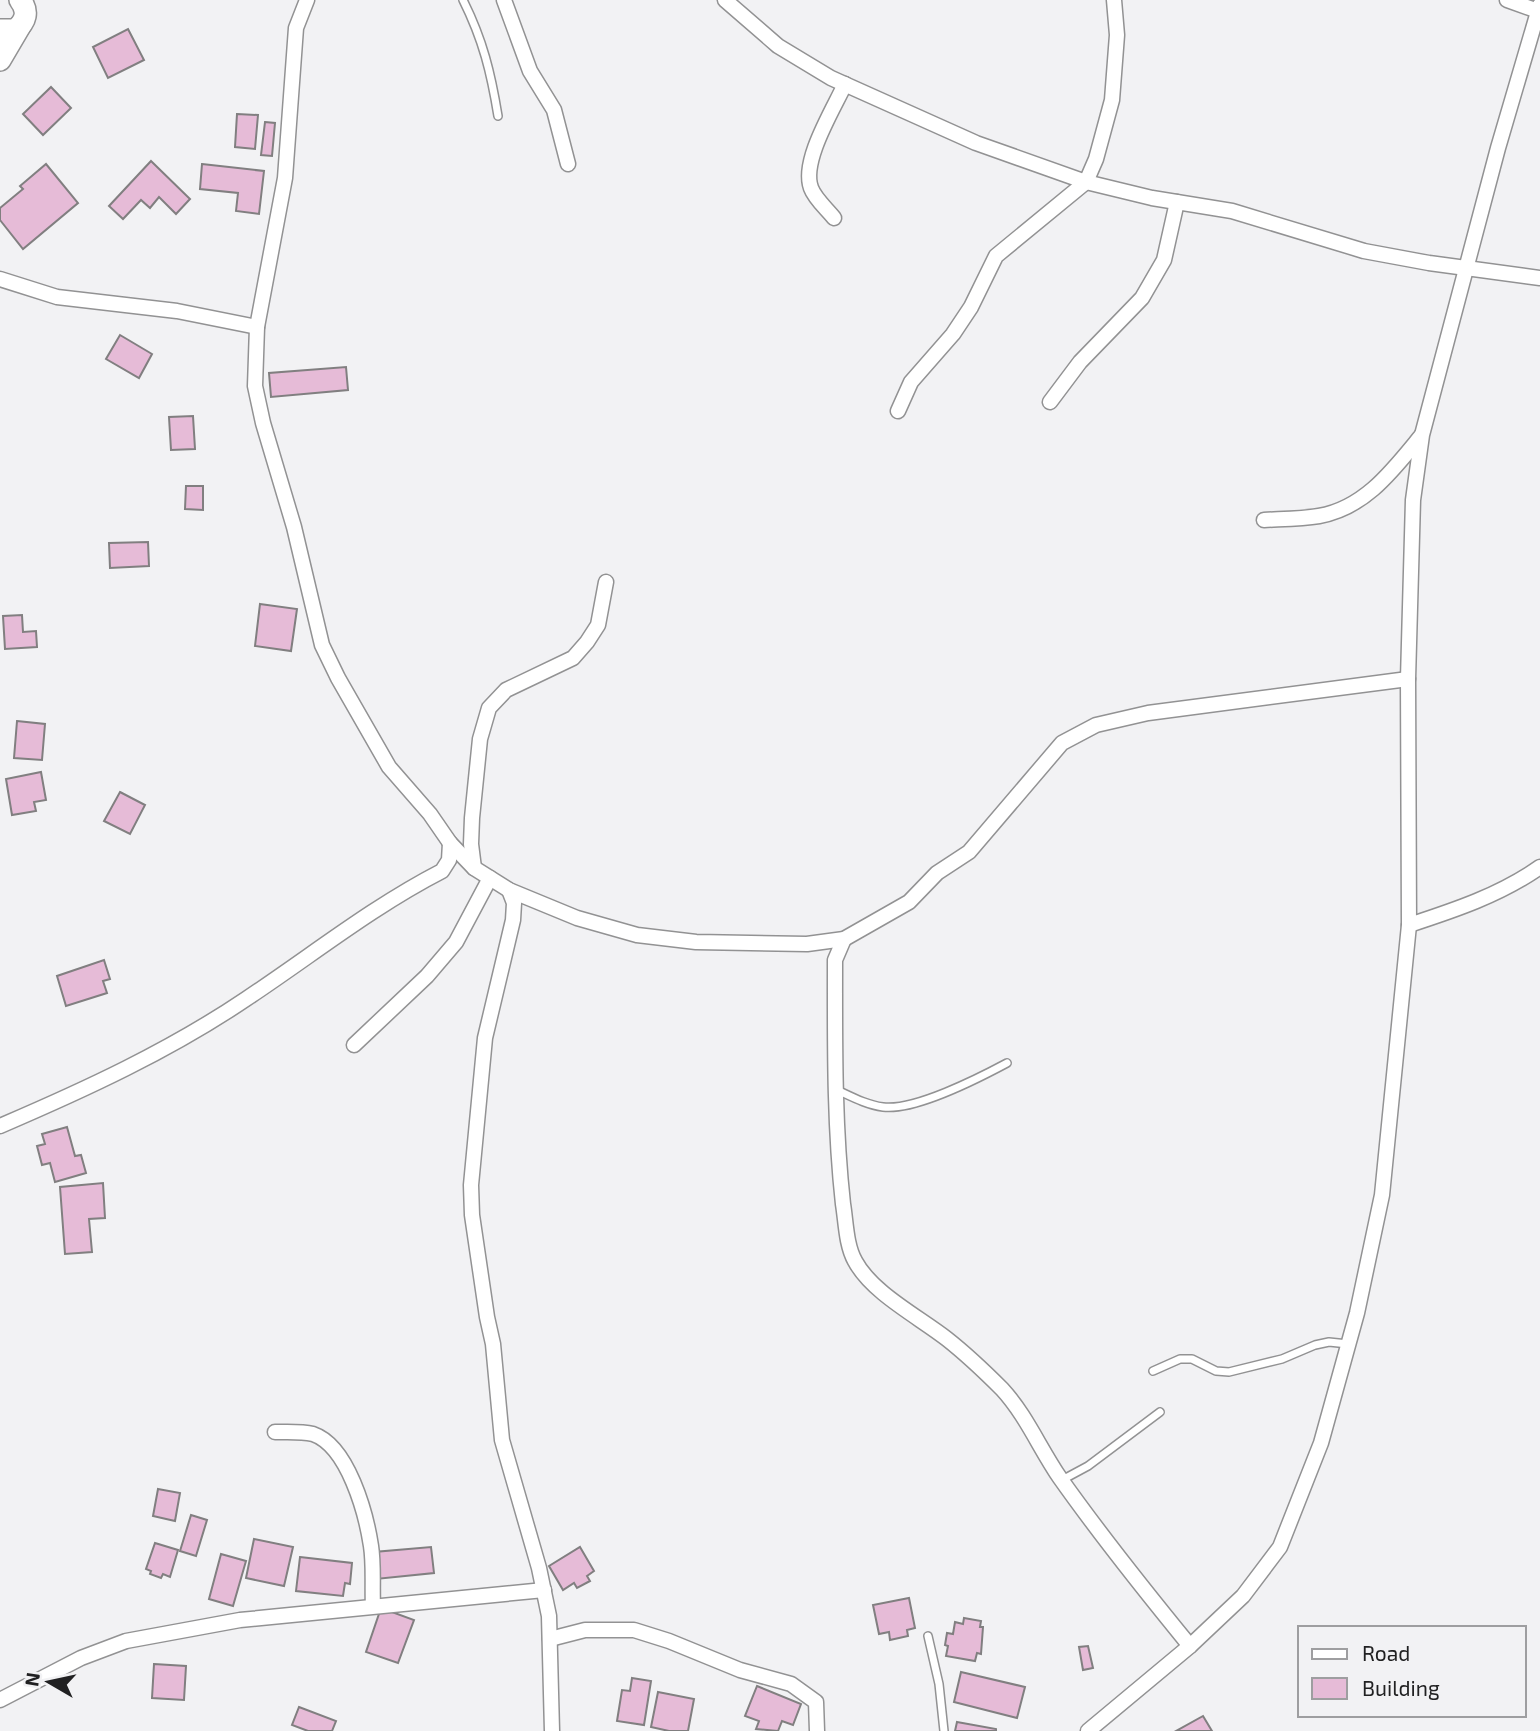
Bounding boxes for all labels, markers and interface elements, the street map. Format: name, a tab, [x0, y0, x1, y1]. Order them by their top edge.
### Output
legend	[1298, 1626, 1526, 1717]
text: Road	[1362, 1640, 1410, 1665]
north arrow	[14, 1647, 84, 1717]
text: N	[19, 1671, 44, 1688]
text: Building	[1362, 1675, 1440, 1700]

